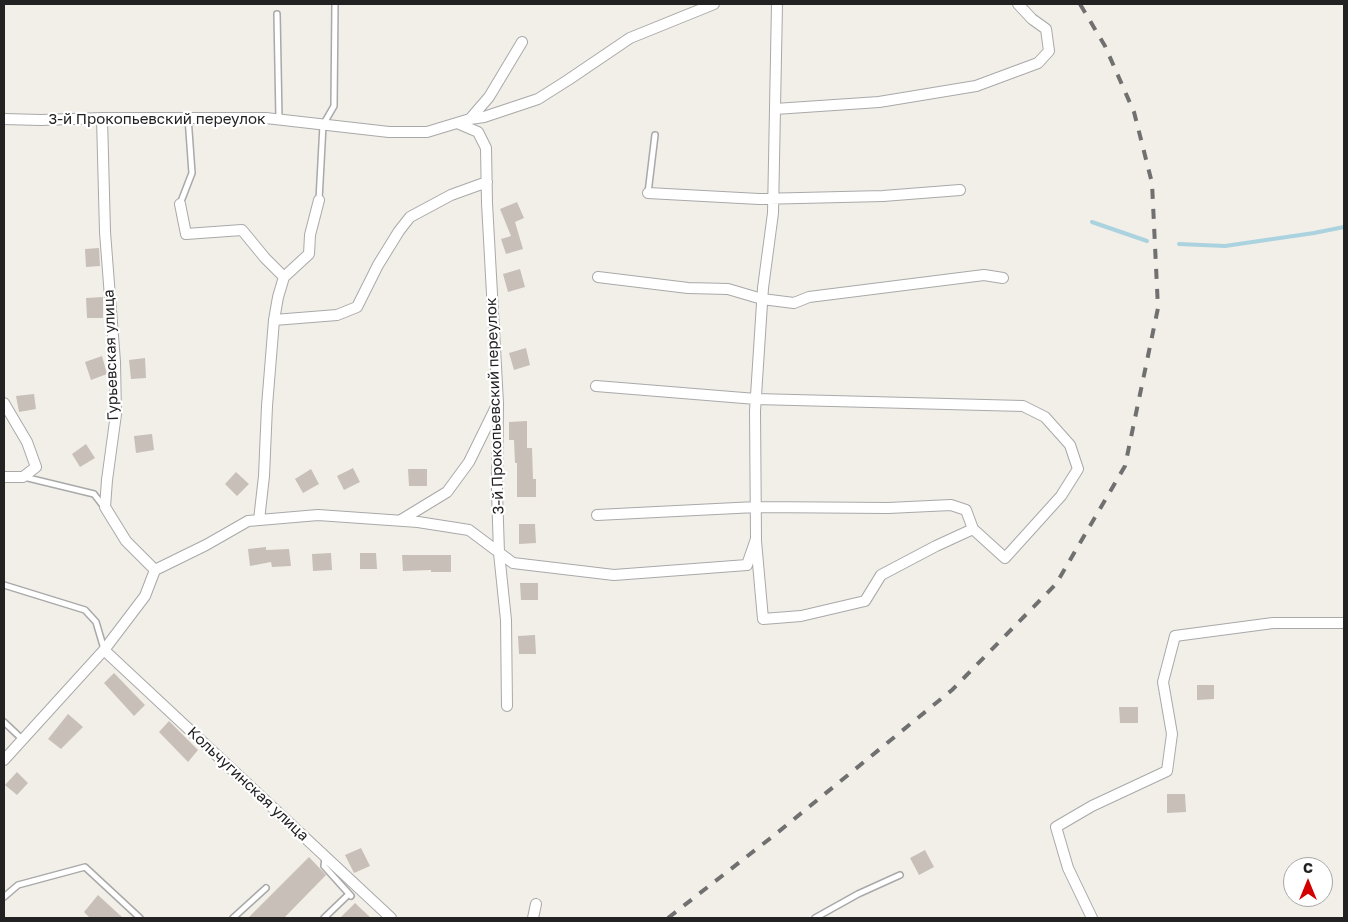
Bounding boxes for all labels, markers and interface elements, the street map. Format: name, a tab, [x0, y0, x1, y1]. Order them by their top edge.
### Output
street label: 3-й Прокопьевский переулок	[48, 110, 266, 128]
street label: Гурьевская улица	[100, 289, 122, 421]
street label: 3-й Прокопьевский переулок	[482, 297, 508, 515]
street label: Кольчугинская улица	[184, 723, 312, 845]
north arrow	[1283, 857, 1333, 907]
text: С	[1303, 859, 1313, 876]

